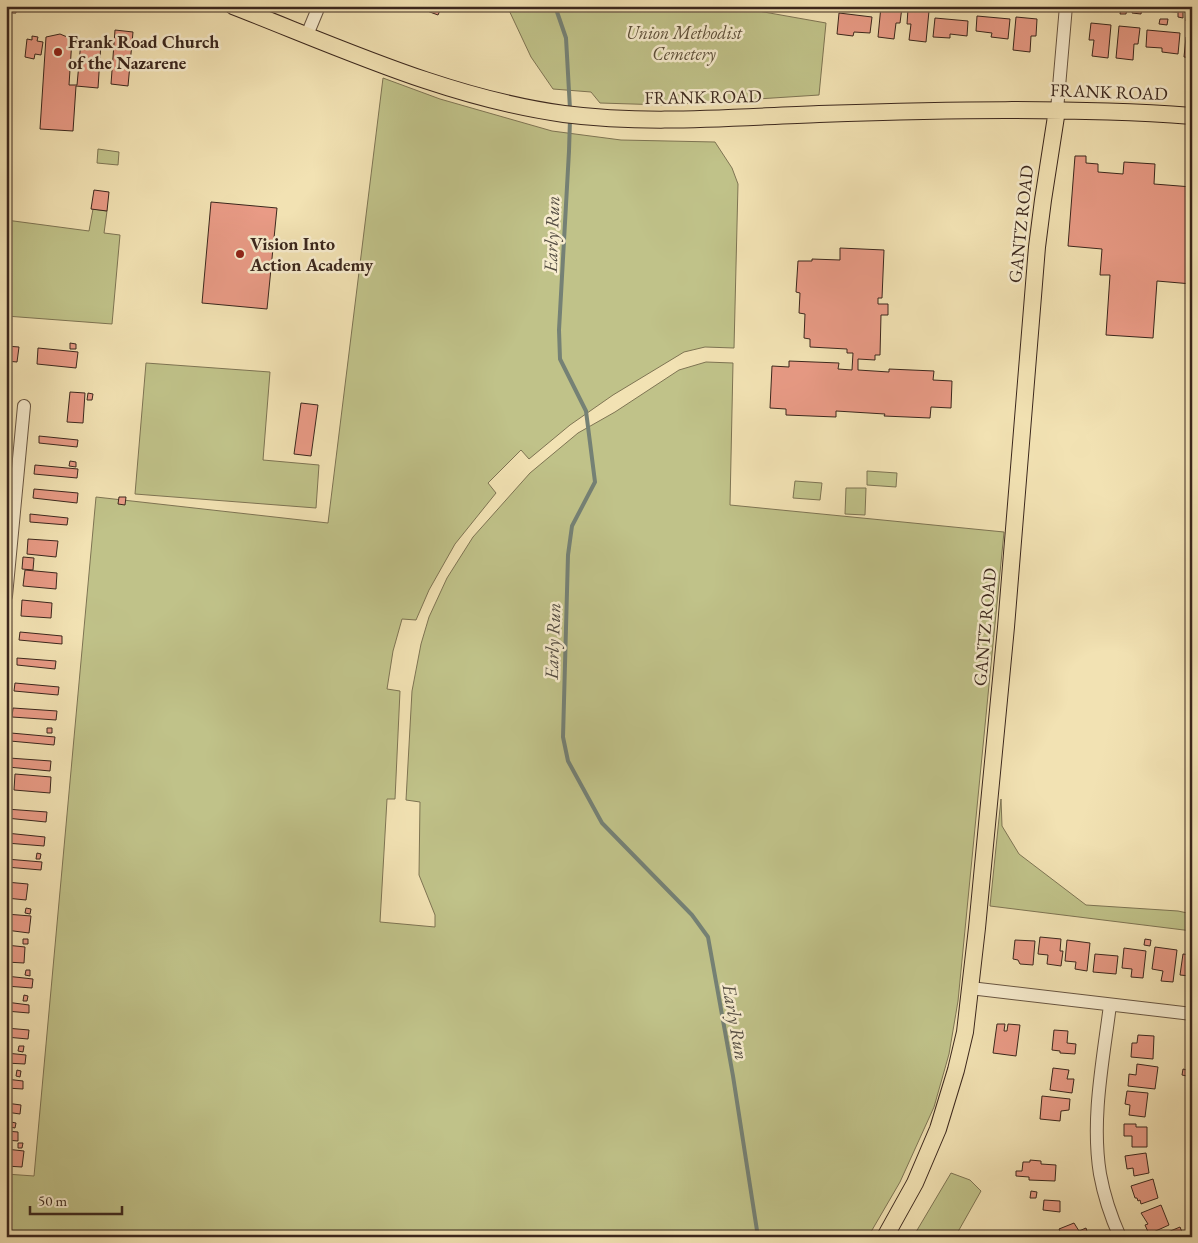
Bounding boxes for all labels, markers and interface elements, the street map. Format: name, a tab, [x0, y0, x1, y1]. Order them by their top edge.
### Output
park label: Union Methodist Cemetery	[626, 21, 743, 66]
place label: Frank Road Church of the Nazarene	[68, 30, 219, 74]
marker: Frank Road Church of the Nazarene	[52, 46, 64, 58]
street label: FRANK ROAD	[1050, 78, 1168, 105]
street label: FRANK ROAD	[644, 84, 762, 109]
street label: GANTZ ROAD	[1003, 164, 1038, 284]
water label: Early Run	[538, 195, 565, 274]
place label: Vision Into Action Academy	[249, 232, 373, 276]
marker: Vision Into Action Academy	[234, 248, 246, 260]
street label: GANTZ ROAD	[968, 567, 1001, 687]
water label: Early Run	[539, 602, 566, 681]
water label: Early Run	[716, 981, 754, 1062]
scale bar	[30, 1183, 122, 1215]
text: 50 m	[38, 1191, 67, 1210]

